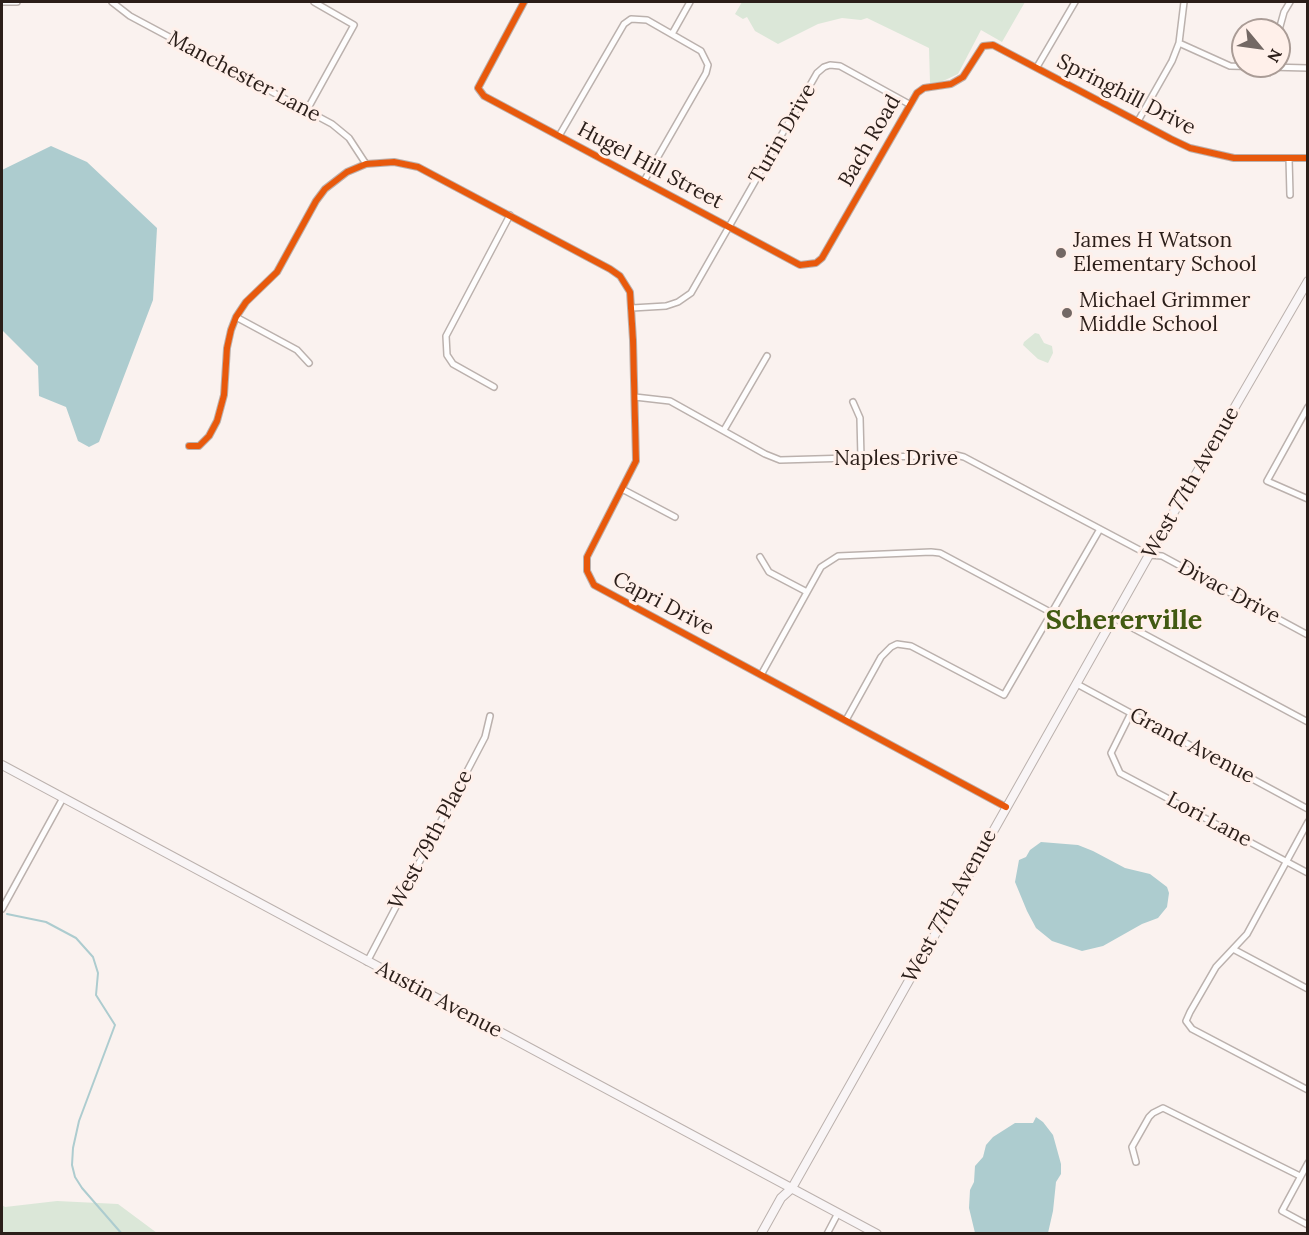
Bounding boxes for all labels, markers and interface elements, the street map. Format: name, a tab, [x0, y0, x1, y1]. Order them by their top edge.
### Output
north arrow	[1231, 18, 1291, 78]
street label: Manchester Lane	[163, 26, 325, 128]
text: N	[1263, 45, 1287, 66]
street label: Springhill Drive	[1053, 49, 1199, 141]
street label: Turin Drive	[744, 79, 822, 189]
street label: Bach Road	[834, 91, 906, 191]
street label: Hugel Hill Street	[573, 117, 727, 215]
place label: James H Watson Elementary School	[1073, 228, 1257, 278]
marker: James H Watson Elementary School	[1054, 246, 1068, 260]
place label: Michael Grimmer Middle School	[1079, 288, 1250, 338]
marker: Michael Grimmer Middle School	[1060, 306, 1074, 320]
street label: West 77th Avenue	[1137, 402, 1245, 564]
street label: Naples Drive	[834, 446, 958, 472]
street label: Divac Drive	[1174, 555, 1284, 629]
street label: Capri Drive	[608, 567, 718, 641]
district label: Schererville	[1046, 605, 1202, 637]
street label: Grand Avenue	[1125, 703, 1259, 789]
street label: West 79th Place	[384, 766, 478, 914]
street label: Lori Lane	[1162, 787, 1256, 853]
street label: West 77th Avenue	[897, 825, 1003, 987]
street label: Austin Avenue	[372, 956, 506, 1044]

